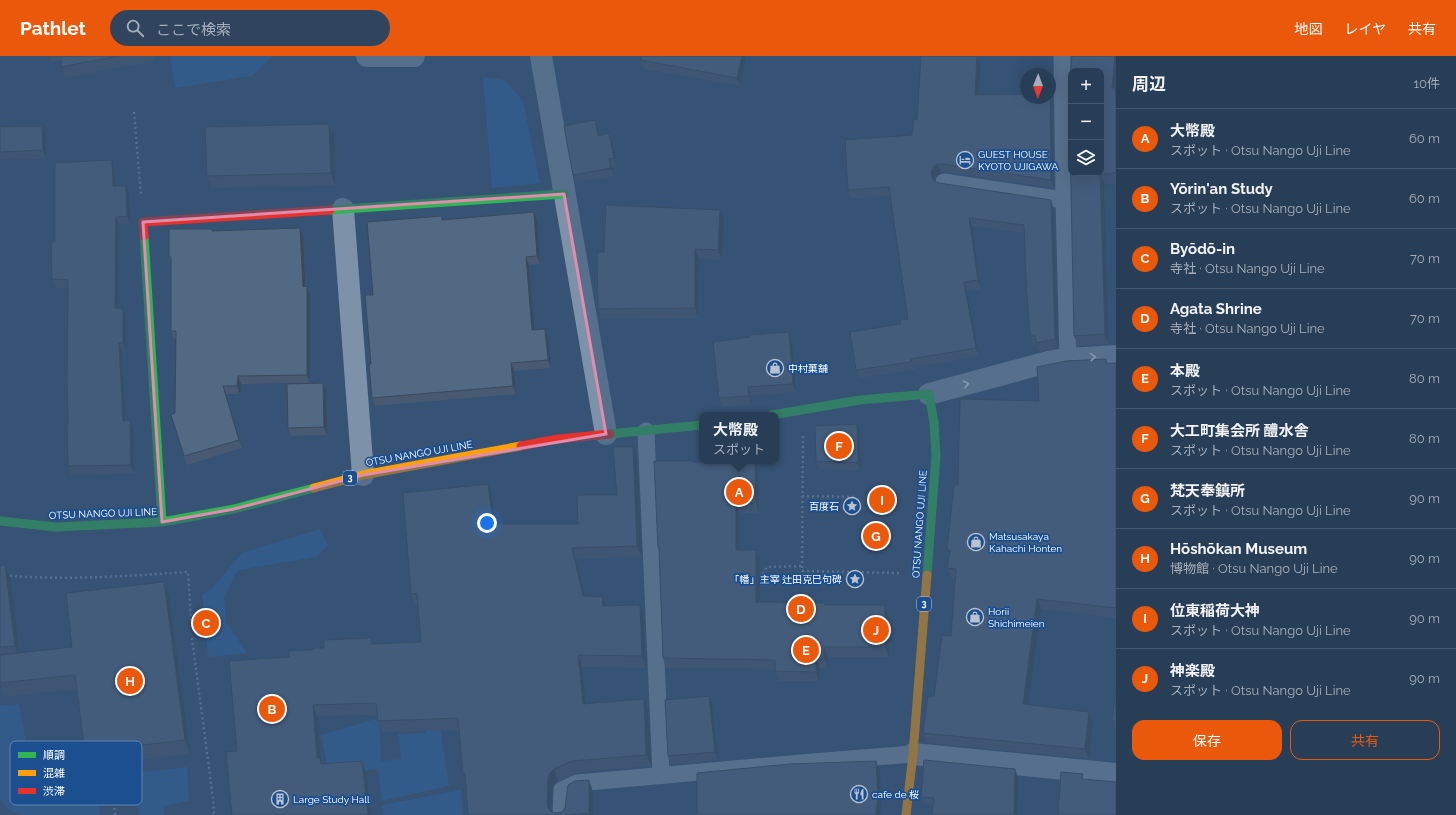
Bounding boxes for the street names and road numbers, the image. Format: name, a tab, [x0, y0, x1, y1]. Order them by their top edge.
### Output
street label: OTSU NANGO UJI LINE	[365, 439, 473, 468]
street label: OTSU NANGO UJI LINE	[910, 470, 929, 578]
road number: 3	[343, 471, 357, 485]
street label: OTSU NANGO UJI LINE	[49, 506, 157, 521]
road number: 3	[917, 597, 931, 611]

